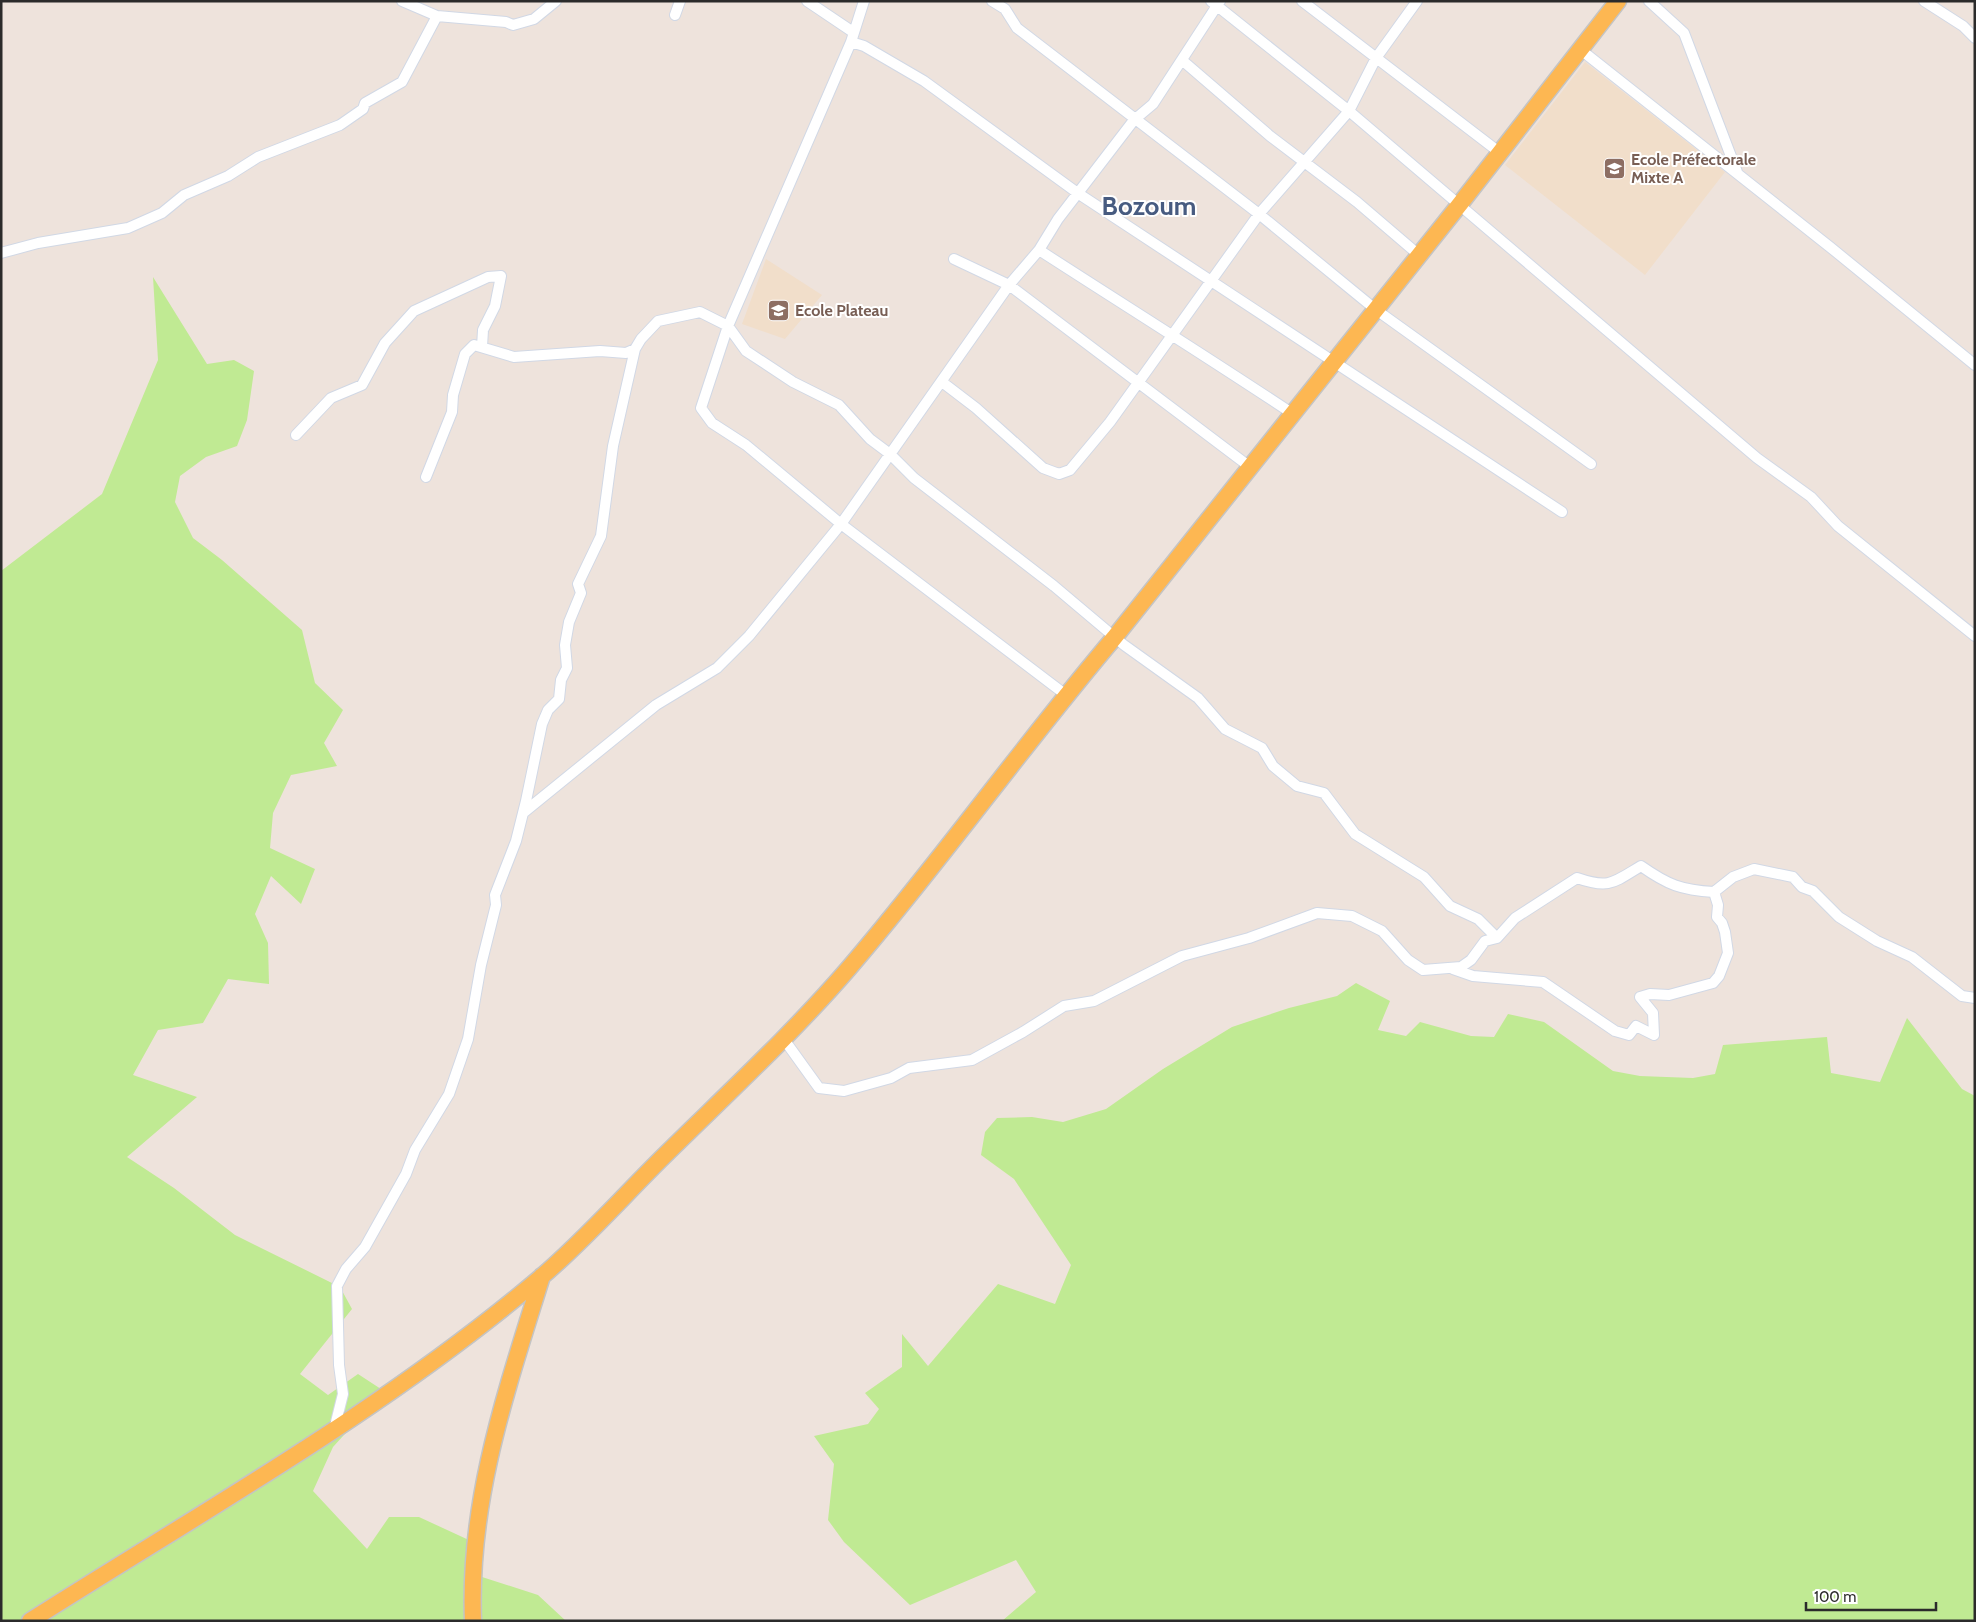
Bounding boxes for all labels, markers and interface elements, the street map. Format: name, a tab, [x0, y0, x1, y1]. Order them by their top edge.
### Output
place label: Ecole Préfectorale Mixte A	[1631, 150, 1756, 187]
school or university icon: Ecole Préfectorale Mixte A	[1603, 156, 1627, 180]
district label: Bozoum	[1102, 190, 1196, 222]
school or university icon: Ecole Plateau	[767, 298, 791, 322]
place label: Ecole Plateau	[795, 301, 888, 320]
scale bar	[1806, 1580, 1936, 1612]
text: 100 m	[1814, 1588, 1856, 1606]

